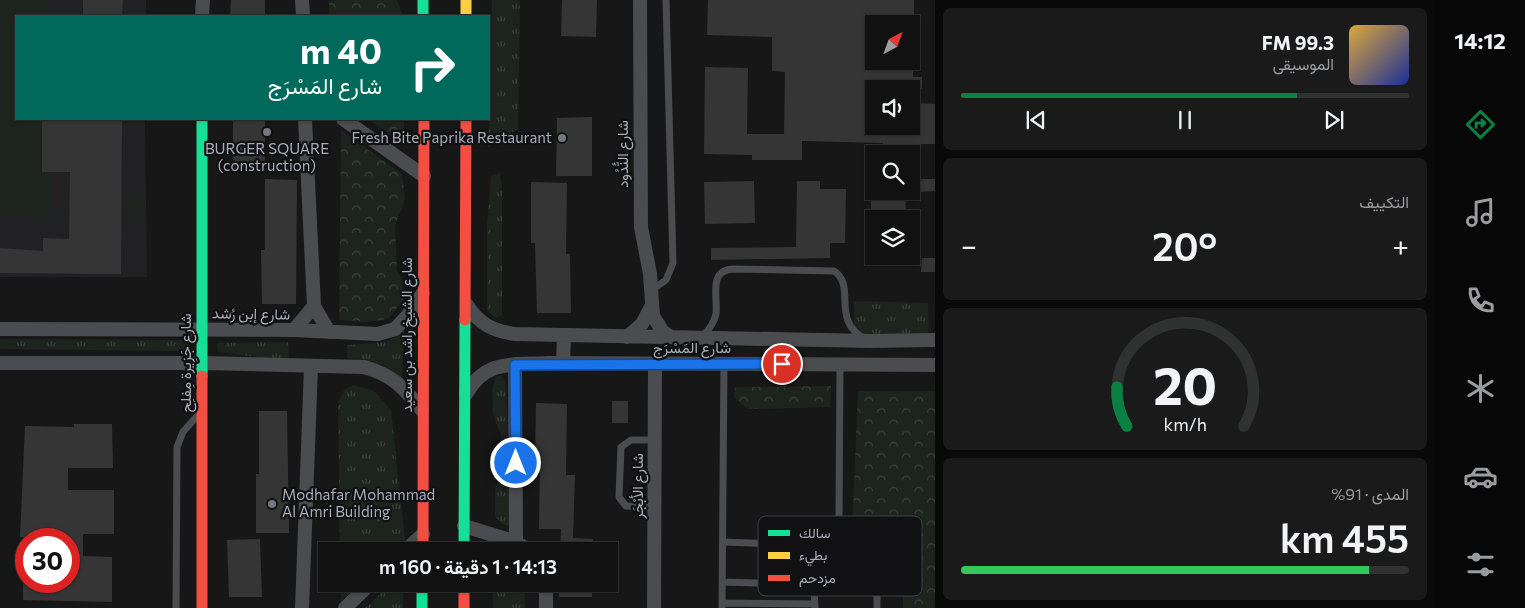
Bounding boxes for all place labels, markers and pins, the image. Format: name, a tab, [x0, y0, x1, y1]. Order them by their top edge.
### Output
marker: BURGER SQUARE (construction)	[261, 126, 273, 138]
place label: Fresh Bite Paprika Restaurant	[351, 128, 552, 146]
marker: Fresh Bite Paprika Restaurant	[556, 132, 568, 144]
place label: BURGER SQUARE (construction)	[205, 139, 329, 174]
pin	[761, 343, 803, 385]
place label: Modhafar Mohammad Al Amri Building	[282, 485, 435, 520]
marker: Modhafar Mohammad Al Amri Building	[266, 498, 278, 510]

